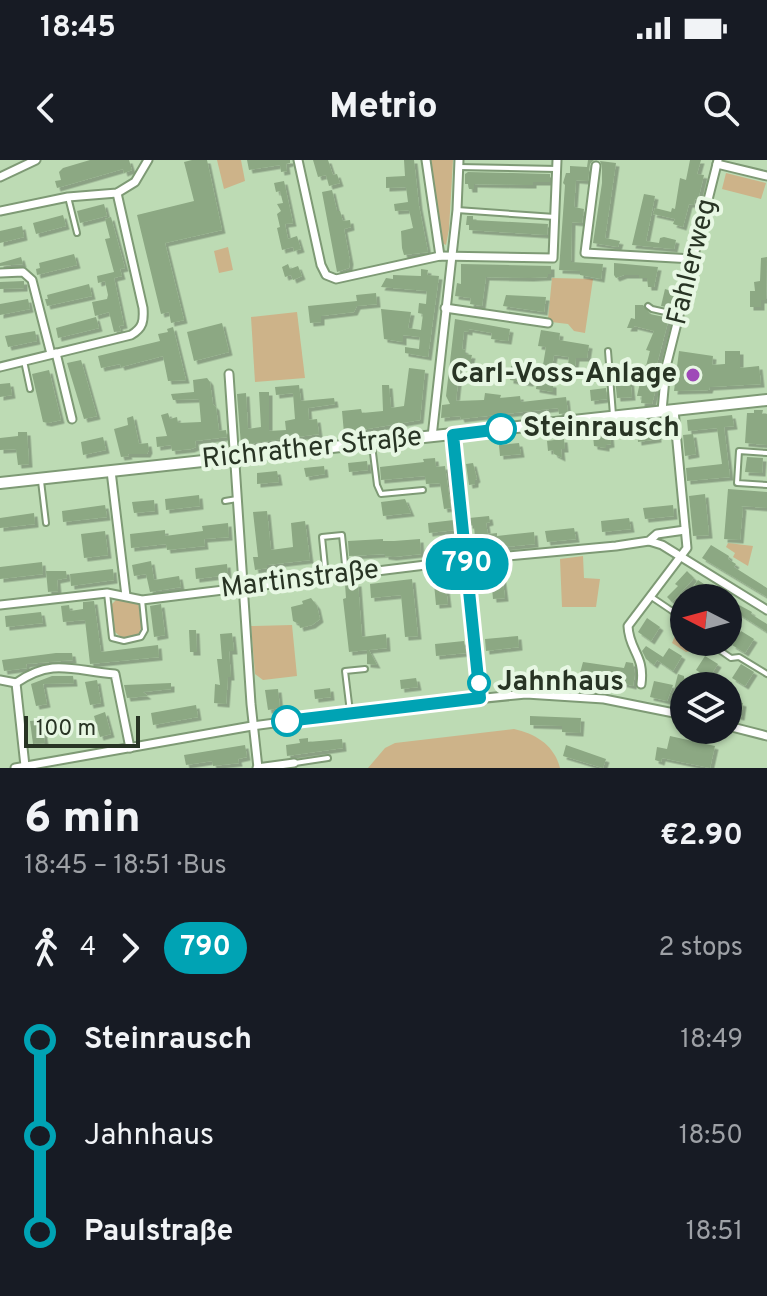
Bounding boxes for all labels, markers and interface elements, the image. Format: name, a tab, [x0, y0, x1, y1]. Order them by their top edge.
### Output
text: 18:45	[40, 10, 116, 47]
text: Metrio	[329, 85, 438, 131]
icon: back	[24, 86, 68, 130]
icon: search	[699, 86, 743, 130]
street label: Fahlerweg	[660, 195, 726, 329]
place label: Carl-Voss-Anlage	[451, 357, 677, 393]
marker: Carl-Voss-Anlage	[684, 366, 702, 384]
place label: Steinrausch	[523, 411, 680, 447]
marker: Steinrausch	[486, 414, 516, 444]
street label: Richrather Straße	[200, 420, 424, 478]
line badge: 790	[421, 538, 513, 590]
text: 790	[442, 546, 492, 582]
street label: Martinstraße	[219, 552, 381, 608]
north arrow	[670, 584, 742, 656]
map controls	[670, 584, 742, 744]
place label: Jahnhaus	[497, 665, 624, 701]
marker: Jahnhaus	[468, 672, 490, 694]
button: layers	[670, 672, 742, 744]
unlabelled marker	[272, 706, 302, 736]
scale bar	[24, 712, 140, 748]
text: 100 m	[36, 716, 96, 743]
text: 6 min	[24, 792, 141, 848]
text: €2.90	[660, 818, 743, 855]
text: 18:45 – 18:51 · Bus	[24, 850, 227, 883]
icon: walk	[24, 926, 68, 970]
icon: forward	[108, 926, 152, 970]
text: 790	[180, 930, 231, 966]
text: 4	[80, 932, 96, 965]
text: 2 stops	[658, 932, 743, 965]
text: Steinrausch	[84, 1022, 252, 1059]
text: 18:49	[680, 1024, 743, 1057]
text: Jahnhaus	[84, 1118, 214, 1155]
text: 18:50	[679, 1120, 743, 1153]
text: Paulstraße	[84, 1214, 233, 1251]
text: 18:51	[686, 1216, 743, 1249]

